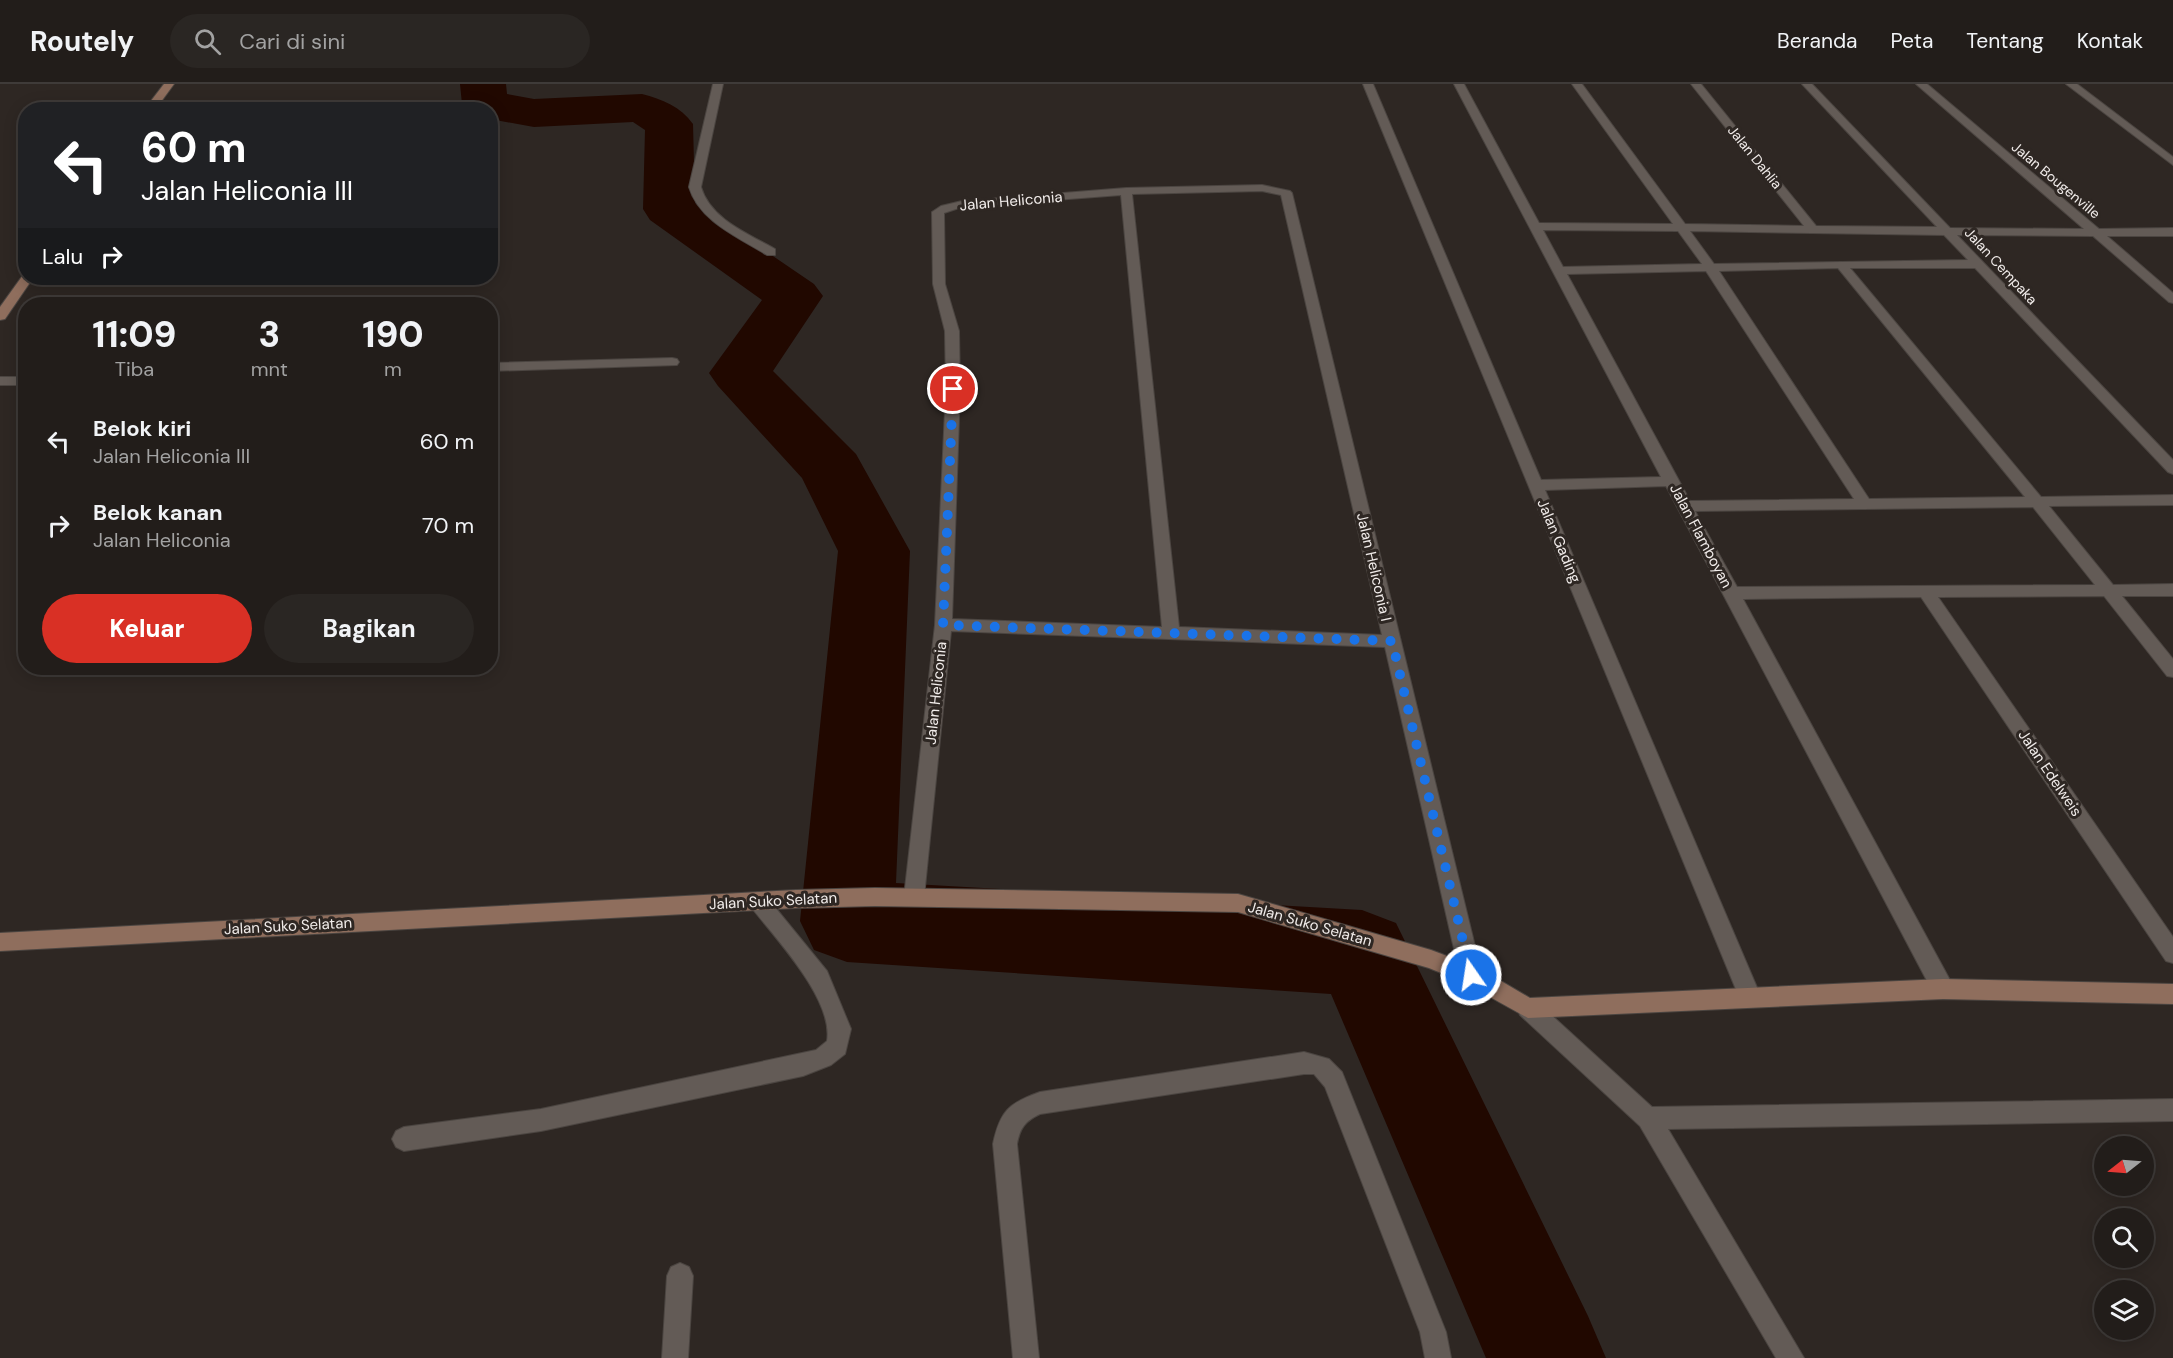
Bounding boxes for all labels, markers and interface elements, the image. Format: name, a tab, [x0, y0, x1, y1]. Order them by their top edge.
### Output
search box	[170, 14, 590, 68]
text: Routely	[30, 23, 134, 60]
icon: search	[191, 25, 224, 58]
text: Cari di sini	[239, 27, 345, 56]
text: Beranda	[1777, 27, 1858, 55]
text: Peta	[1891, 27, 1933, 55]
text: Tentang	[1966, 27, 2044, 55]
text: Kontak	[2077, 27, 2143, 55]
text: 60 m	[141, 120, 247, 175]
street label: Jalan Dahlia	[1724, 122, 1786, 192]
icon: left	[42, 126, 120, 204]
street label: Jalan Bougenville	[2008, 138, 2104, 222]
text: Jalan Heliconia III	[141, 173, 353, 208]
street label: Jalan Heliconia	[959, 187, 1063, 215]
street label: Jalan Cempaka	[1961, 224, 2041, 308]
icon: right	[95, 240, 128, 273]
text: Lalu	[42, 242, 83, 271]
text: 11:09	[92, 311, 176, 358]
text: 3	[258, 311, 280, 358]
text: 190	[362, 311, 424, 358]
text: Tiba	[115, 356, 154, 382]
text: mnt	[251, 356, 288, 382]
text: m	[384, 356, 402, 382]
pin	[927, 363, 978, 414]
icon: arrive	[936, 372, 969, 405]
text: Belok kiri	[93, 414, 191, 443]
icon: left	[42, 425, 75, 458]
text: 60 m	[420, 427, 474, 456]
text: Jalan Heliconia III	[93, 443, 250, 469]
street label: Jalan Flamboyan	[1665, 481, 1737, 591]
street label: Jalan Gading	[1532, 496, 1586, 586]
text: Belok kanan	[93, 498, 223, 527]
icon: right	[42, 509, 75, 542]
text: 70 m	[422, 511, 474, 540]
street label: Jalan Heliconia I	[1352, 511, 1396, 623]
text: Jalan Heliconia	[93, 527, 231, 553]
button: Keluar	[42, 594, 252, 663]
button: Bagikan	[264, 594, 474, 663]
street label: Jalan Heliconia	[921, 641, 951, 745]
street label: Jalan Edelweis	[2014, 726, 2086, 820]
street label: Jalan Suko Selatan	[708, 888, 838, 914]
street label: Jalan Suko Selatan	[1246, 897, 1374, 951]
street label: Jalan Suko Selatan	[223, 913, 353, 939]
position arrow	[1439, 943, 1503, 1007]
north arrow	[2094, 1136, 2154, 1196]
map controls	[2094, 1136, 2154, 1340]
button: search	[2094, 1208, 2154, 1268]
button: layers	[2094, 1280, 2154, 1340]

